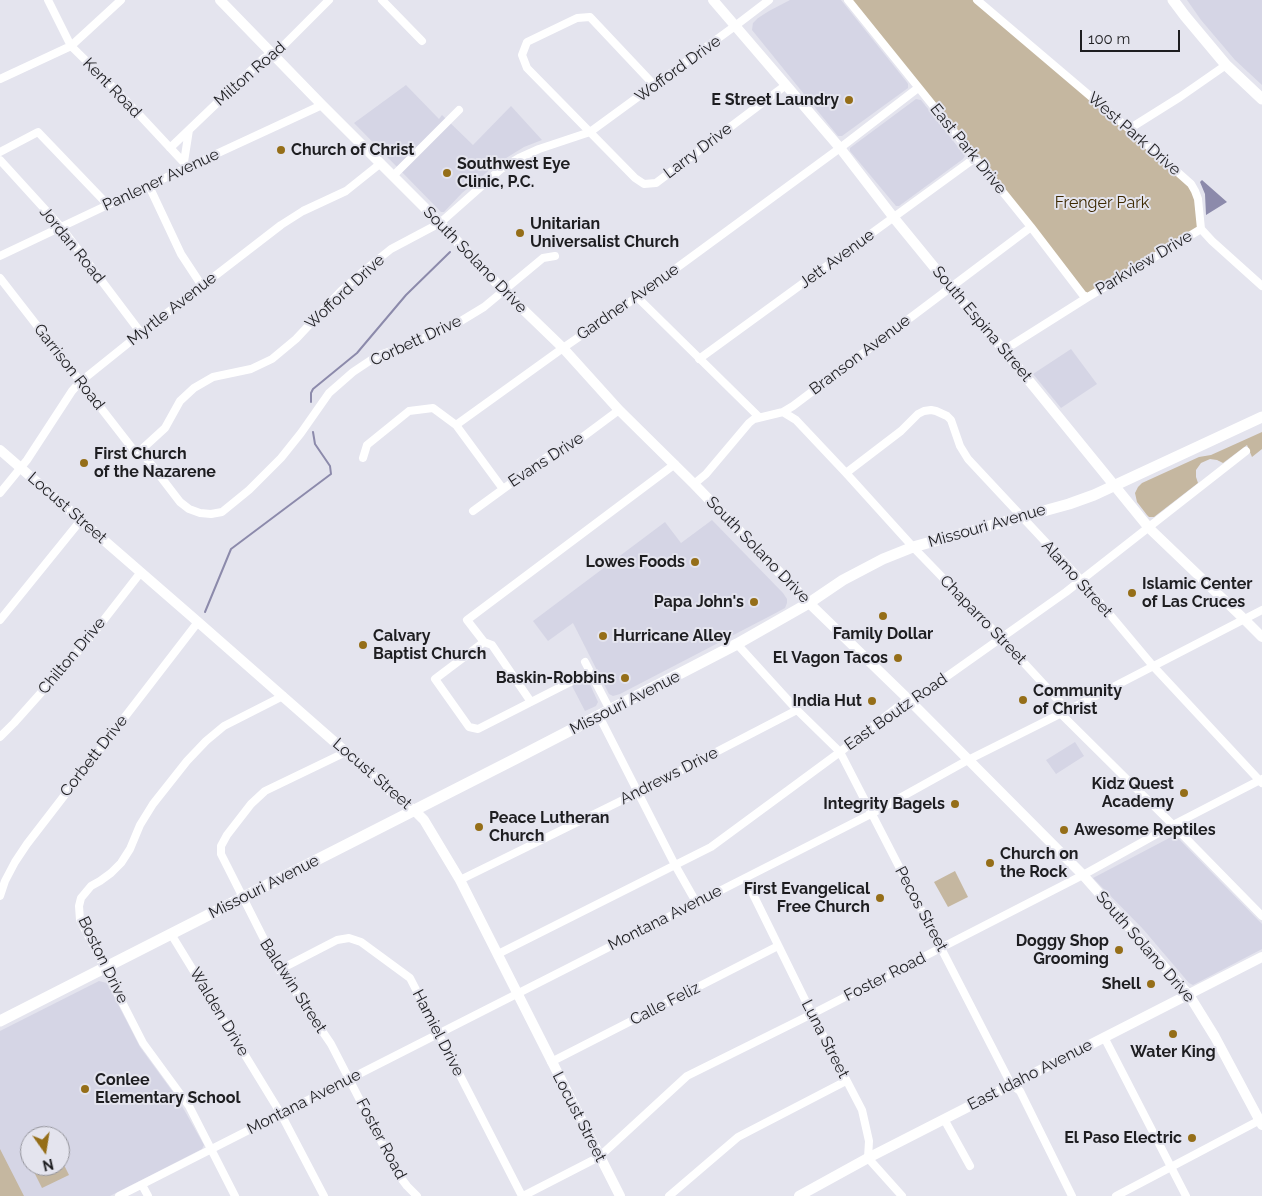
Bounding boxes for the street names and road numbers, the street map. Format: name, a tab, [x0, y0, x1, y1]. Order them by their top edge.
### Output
street label: Wofford Drive	[631, 31, 725, 107]
street label: Milton Road	[210, 38, 290, 110]
street label: Kent Road	[79, 54, 145, 122]
street label: West Park Drive	[1083, 88, 1185, 180]
street label: East Park Drive	[926, 100, 1010, 198]
street label: Larry Drive	[660, 119, 736, 183]
street label: Panlener Avenue	[100, 145, 222, 215]
street label: Jordan Road	[35, 203, 109, 287]
street label: South Solano Drive	[419, 203, 531, 317]
street label: Jett Avenue	[796, 225, 878, 293]
street label: Parkview Drive	[1092, 227, 1196, 299]
street label: Wofford Drive	[301, 250, 389, 334]
street label: Gardner Avenue	[573, 260, 683, 344]
street label: South Espina Street	[928, 262, 1036, 386]
street label: Myrtle Avenue	[124, 268, 220, 350]
street label: Branson Avenue	[806, 311, 914, 399]
street label: Corbett Drive	[367, 312, 465, 370]
street label: Garrison Road	[29, 320, 109, 414]
street label: Evans Drive	[505, 429, 587, 491]
street label: Locust Street	[24, 468, 110, 548]
street label: South Solano Drive	[702, 493, 814, 607]
street label: Missouri Avenue	[926, 500, 1048, 552]
street label: Alamo Street	[1038, 537, 1116, 621]
street label: Chaparro Street	[936, 571, 1030, 669]
street label: Chilton Drive	[34, 614, 110, 698]
street label: Missouri Avenue	[567, 667, 683, 739]
street label: East Boutz Road	[841, 669, 951, 755]
street label: Corbett Drive	[56, 711, 132, 801]
street label: Locust Street	[329, 734, 415, 814]
street label: Andrews Drive	[617, 743, 721, 809]
street label: Missouri Avenue	[206, 851, 322, 923]
street label: Pecos Street	[891, 863, 951, 955]
street label: Montana Avenue	[605, 881, 725, 955]
street label: South Solano Drive	[1092, 888, 1198, 1006]
street label: Boston Drive	[74, 913, 132, 1007]
street label: Baldwin Street	[256, 936, 330, 1036]
street label: Foster Road	[841, 948, 929, 1006]
street label: Walden Drive	[185, 964, 253, 1060]
street label: Calle Feliz	[627, 978, 703, 1030]
street label: Hamiel Drive	[408, 986, 468, 1080]
street label: Luna Street	[797, 997, 853, 1081]
street label: East Idaho Avenue	[965, 1035, 1095, 1115]
street label: Montana Avenue	[244, 1065, 364, 1139]
street label: Locust Street	[548, 1069, 610, 1165]
street label: Foster Road	[352, 1095, 410, 1183]

